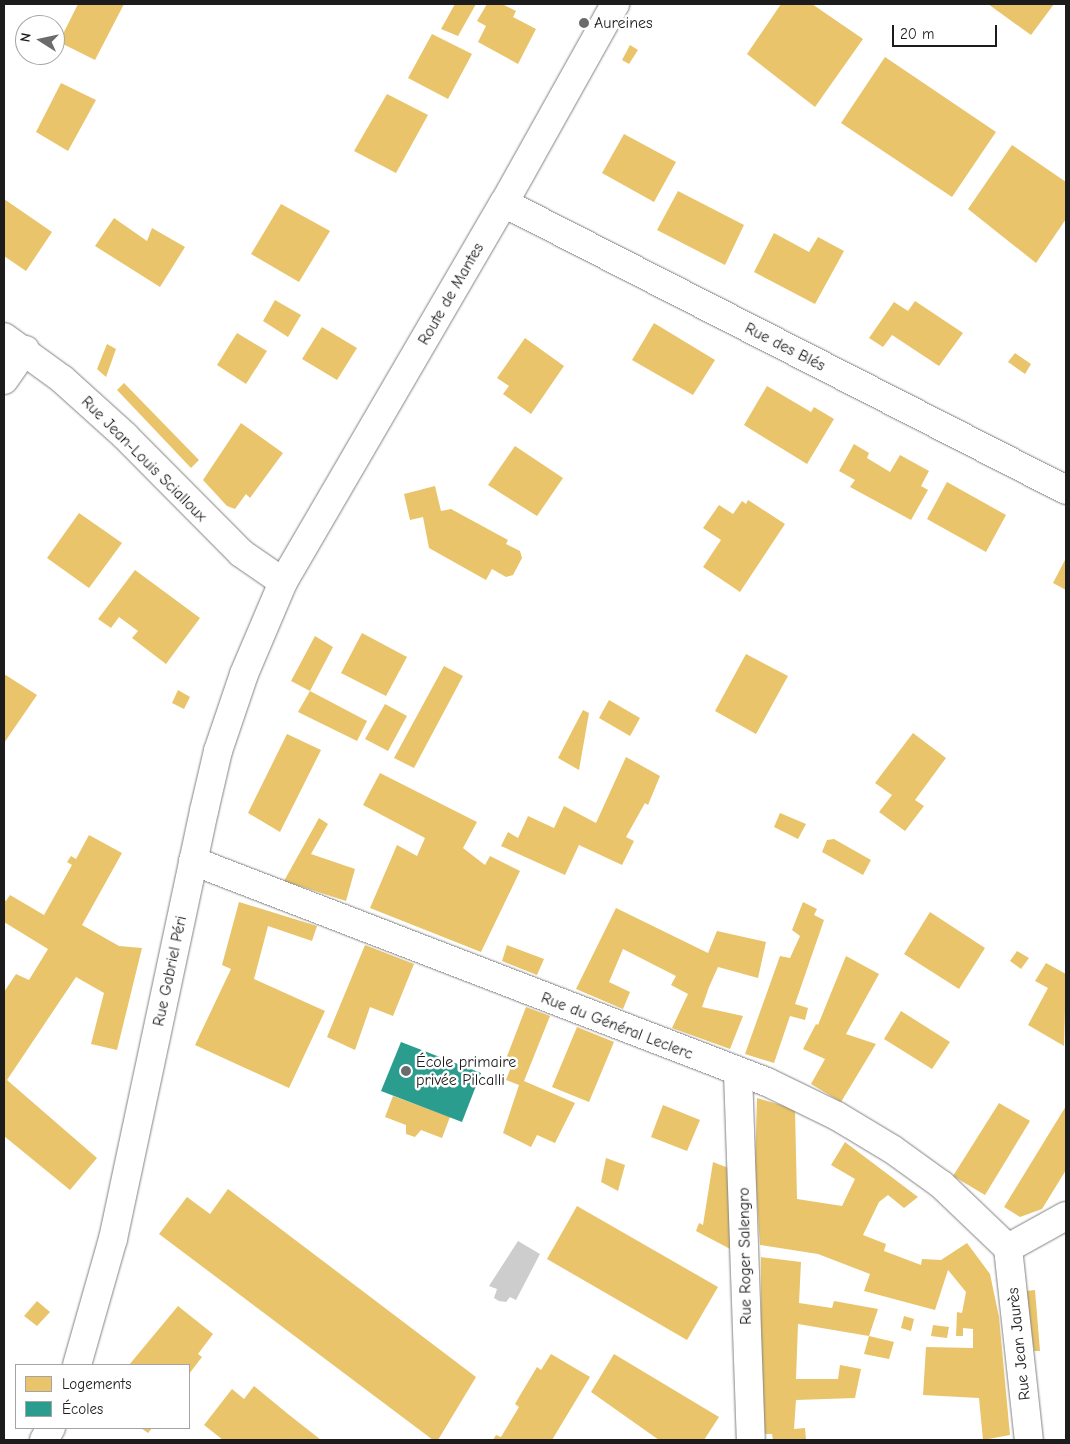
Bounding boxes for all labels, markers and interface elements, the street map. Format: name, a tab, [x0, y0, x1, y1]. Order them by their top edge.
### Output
place label: Aureines	[594, 13, 653, 33]
north arrow	[15, 15, 65, 65]
scale bar	[895, 15, 1000, 47]
marker: Aureines	[578, 17, 590, 29]
text: 20 m	[900, 25, 934, 43]
text: N	[17, 32, 35, 43]
street label: Route de Mantes	[414, 240, 488, 348]
street label: Rue des Blés	[742, 319, 828, 375]
street label: Rue Jean-Louis Scialloux	[77, 392, 211, 526]
street label: Rue Gabriel Péri	[149, 914, 191, 1028]
street label: Rue du Général Leclerc	[538, 988, 696, 1064]
place label: École primaire privée Pilcalli	[416, 1052, 516, 1090]
marker: École primaire privée Pilcalli	[400, 1065, 412, 1077]
street label: Rue Roger Salengro	[734, 1187, 756, 1325]
street label: Rue Jean Jaurès	[1004, 1287, 1034, 1401]
legend	[15, 1364, 190, 1429]
text: Logements	[62, 1375, 131, 1393]
text: Écoles	[62, 1400, 103, 1418]

